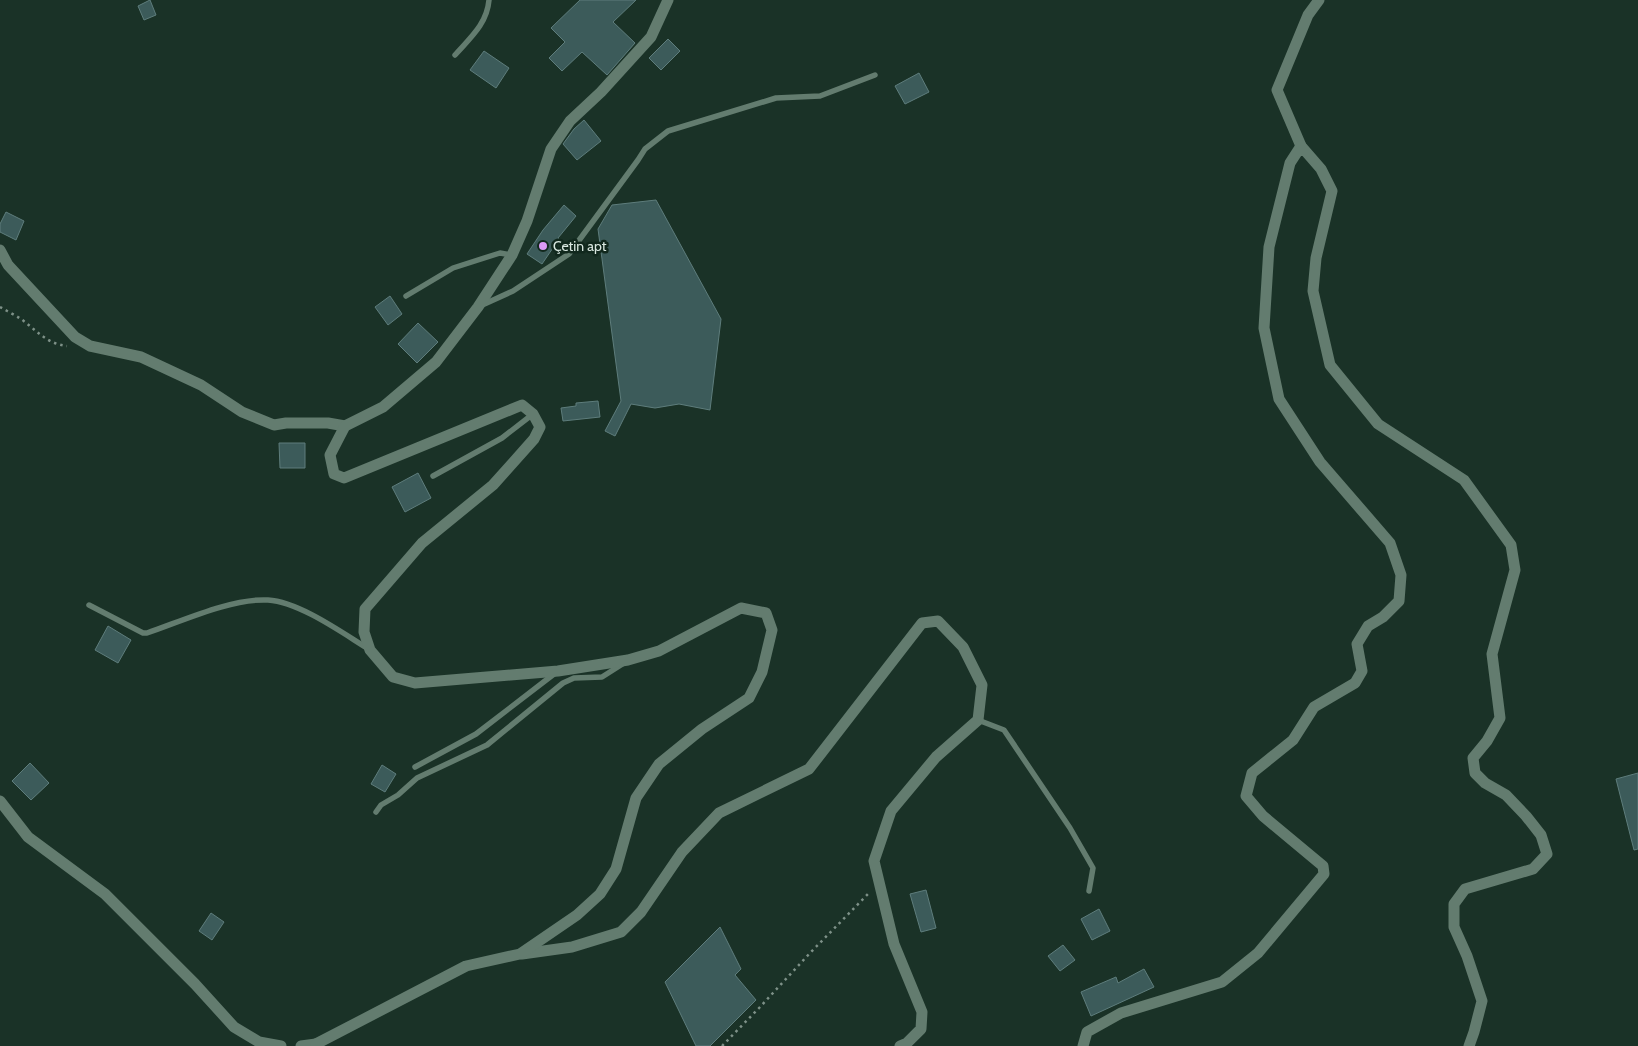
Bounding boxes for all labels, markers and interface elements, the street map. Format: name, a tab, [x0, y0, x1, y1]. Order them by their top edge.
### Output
place label: Çetin apt	[553, 237, 607, 255]
marker: Çetin apt	[537, 240, 549, 252]

